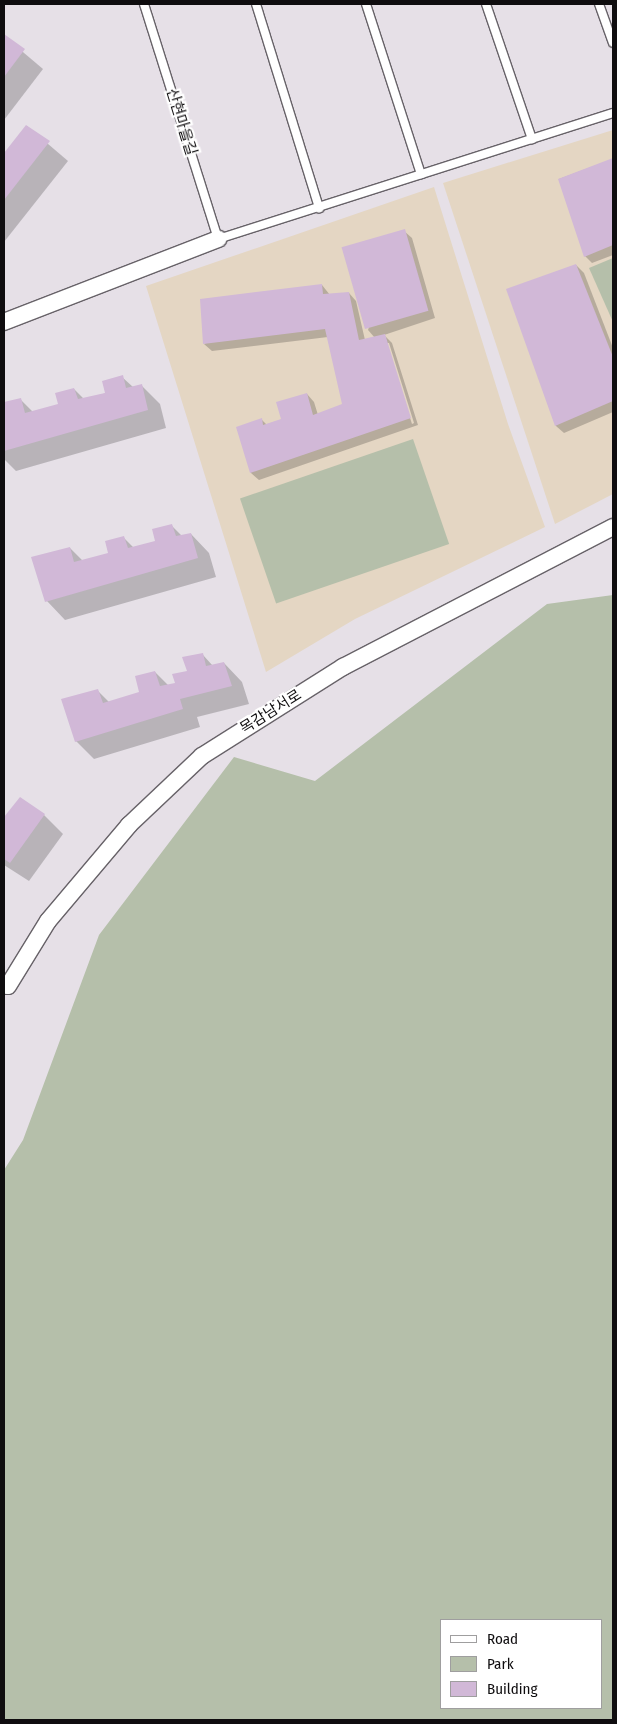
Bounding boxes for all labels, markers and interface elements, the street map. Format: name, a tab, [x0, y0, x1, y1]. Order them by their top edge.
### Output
street label: 산현마을길	[162, 86, 200, 158]
street label: 목감남서로	[237, 686, 305, 738]
legend	[440, 1619, 602, 1709]
text: Road	[487, 1630, 518, 1648]
text: Park	[487, 1655, 514, 1673]
text: Building	[487, 1680, 538, 1698]

